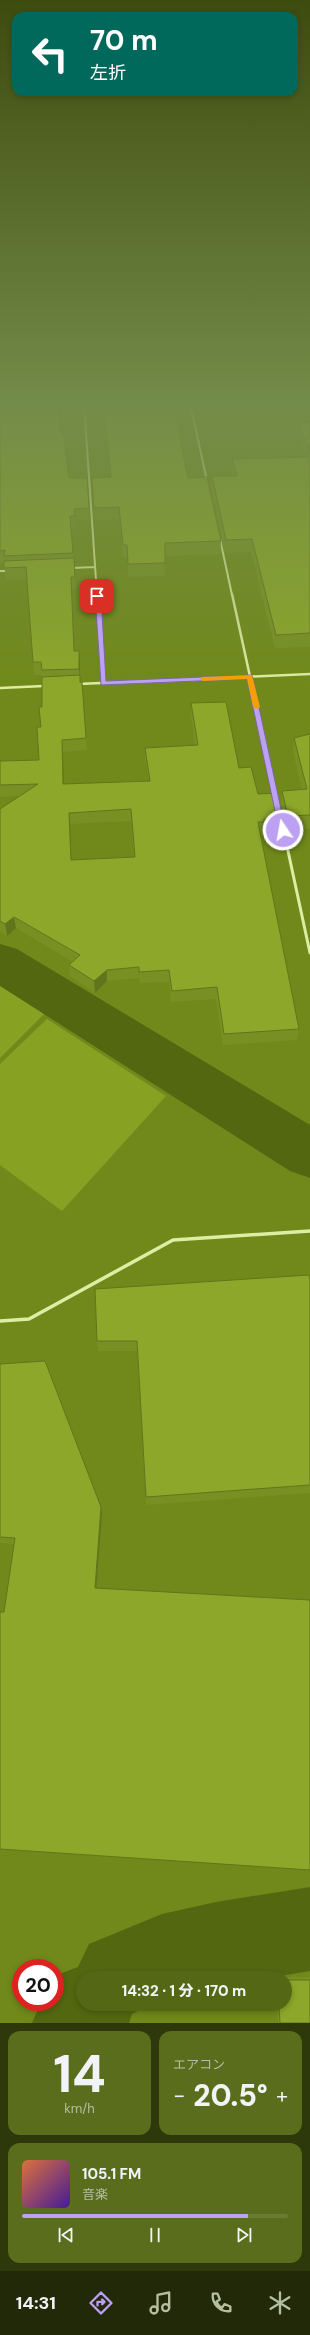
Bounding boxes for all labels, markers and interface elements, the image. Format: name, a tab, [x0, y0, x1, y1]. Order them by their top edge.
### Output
text: 70 m	[90, 22, 158, 59]
icon: left	[24, 28, 76, 80]
text: 左折	[90, 61, 126, 85]
pin	[80, 579, 114, 613]
icon: arrive	[86, 585, 108, 607]
position arrow	[262, 809, 304, 851]
speed limit sign: 20	[12, 1959, 64, 2011]
text: 14:32 · 1 分 · 170 m	[122, 1981, 246, 2001]
text: 14	[53, 2040, 106, 2108]
text: エアコン	[173, 2056, 225, 2073]
text: 20.5°	[193, 2076, 268, 2115]
text: −	[173, 2081, 185, 2110]
text: +	[276, 2081, 288, 2110]
text: km/h	[64, 2100, 95, 2117]
text: 105.1 FM	[82, 2164, 141, 2184]
text: 音楽	[82, 2186, 108, 2203]
icon: previous	[55, 2224, 77, 2246]
icon: pause	[144, 2224, 166, 2246]
icon: next	[233, 2224, 255, 2246]
icon: directions	[87, 2289, 115, 2317]
icon: music	[147, 2289, 175, 2317]
icon: phone	[207, 2289, 235, 2317]
icon: climate	[266, 2289, 294, 2317]
text: 14:31	[16, 2291, 56, 2315]

